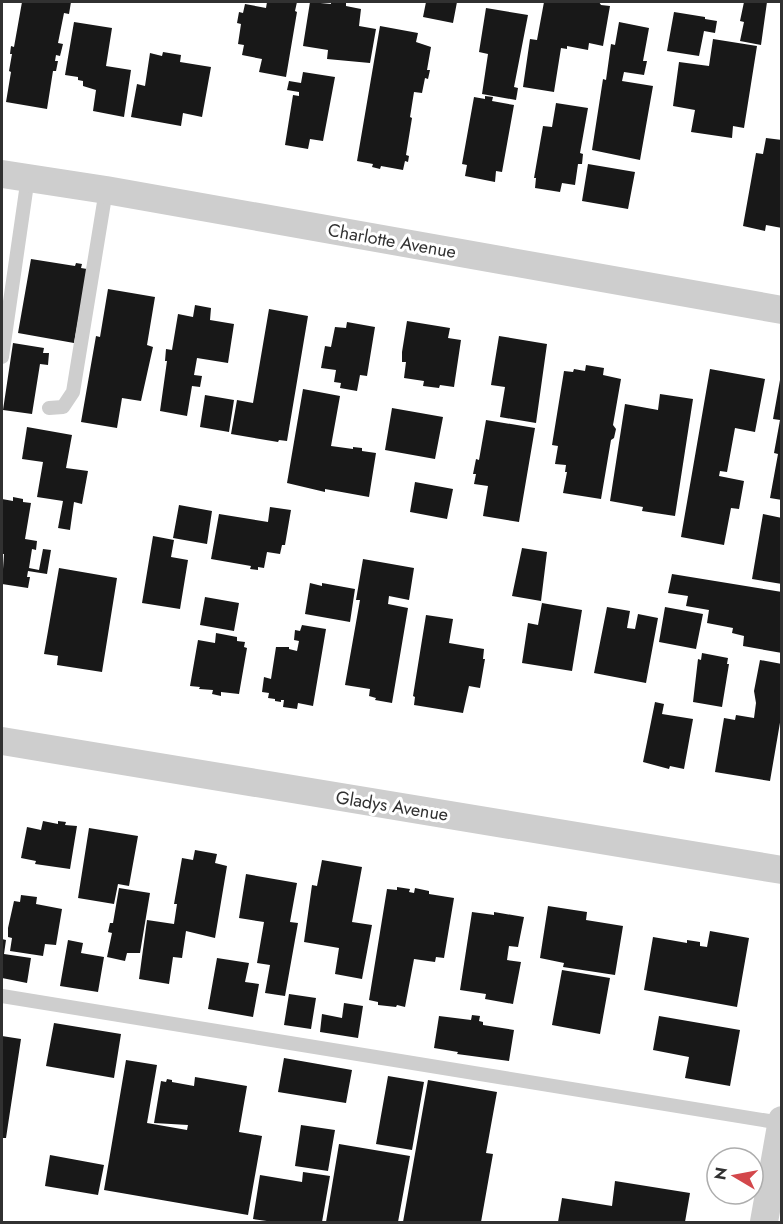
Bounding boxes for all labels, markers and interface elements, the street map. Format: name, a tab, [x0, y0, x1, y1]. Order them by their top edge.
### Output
street label: Charlotte Avenue	[326, 217, 458, 265]
street label: Gladys Avenue	[334, 784, 450, 828]
north arrow	[705, 1146, 765, 1206]
text: N	[708, 1165, 733, 1182]

